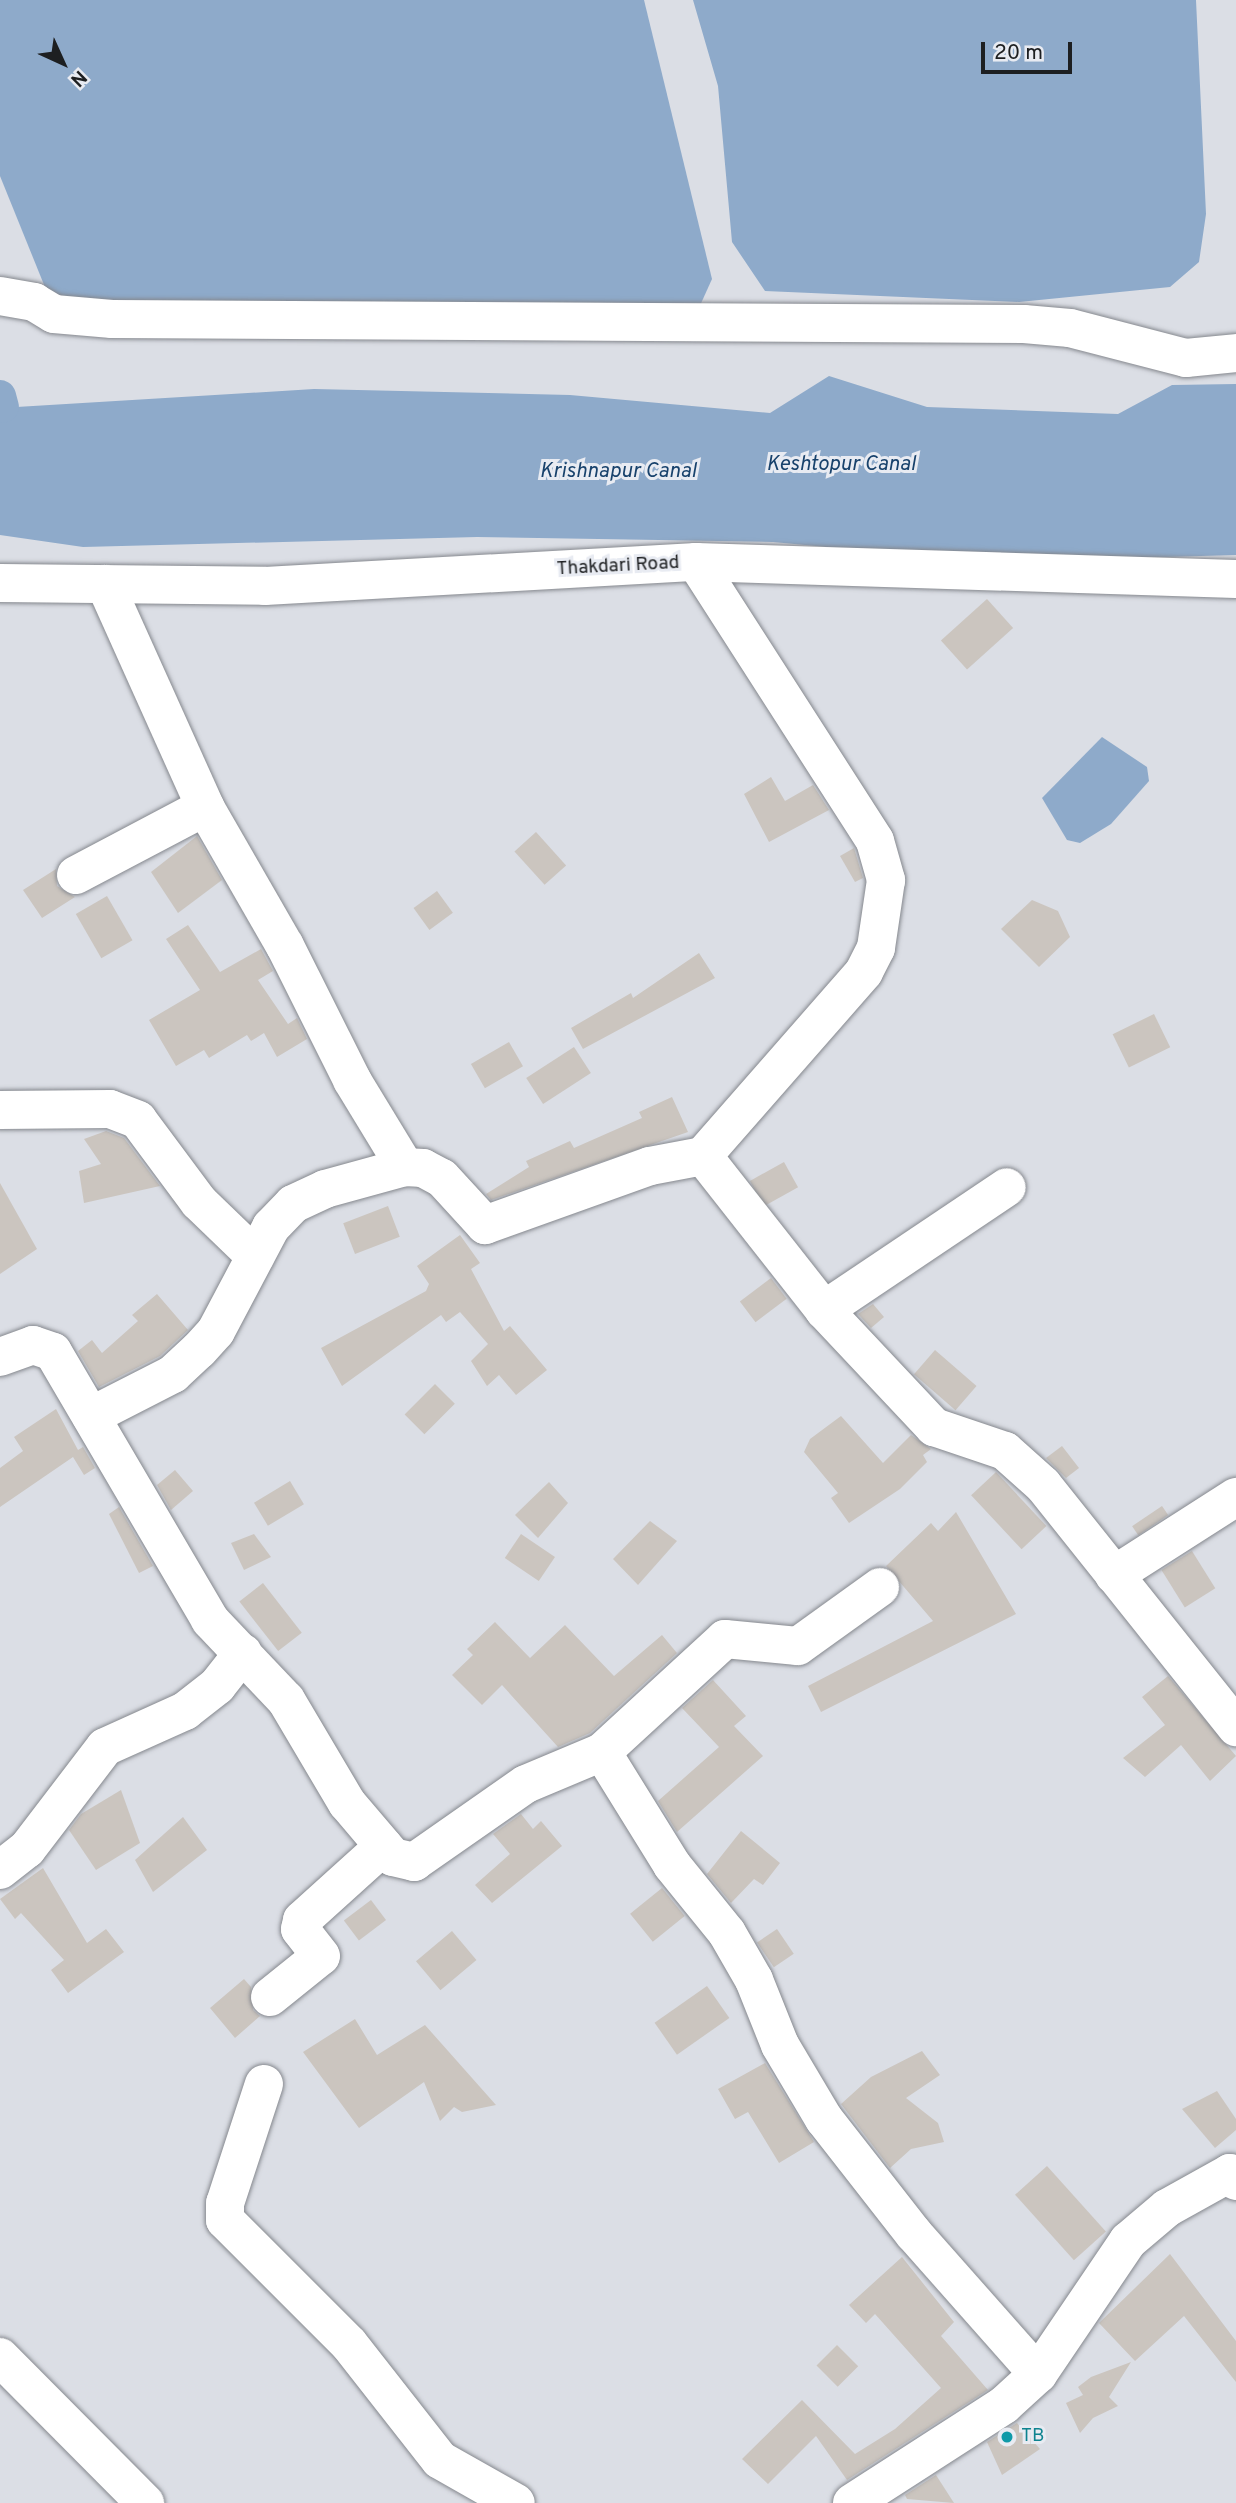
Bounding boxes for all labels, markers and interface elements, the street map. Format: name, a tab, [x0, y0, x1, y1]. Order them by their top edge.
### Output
north arrow	[28, 28, 98, 98]
scale bar	[984, 28, 1075, 72]
text: 20 m	[994, 40, 1043, 67]
text: N	[65, 65, 91, 91]
water label: Keshtopur Canal	[766, 452, 916, 478]
water label: Krishnapur Canal	[540, 459, 696, 485]
street label: Thakdari Road	[556, 552, 680, 582]
place label: TB	[1021, 2426, 1044, 2448]
marker: TB	[999, 2429, 1015, 2445]

